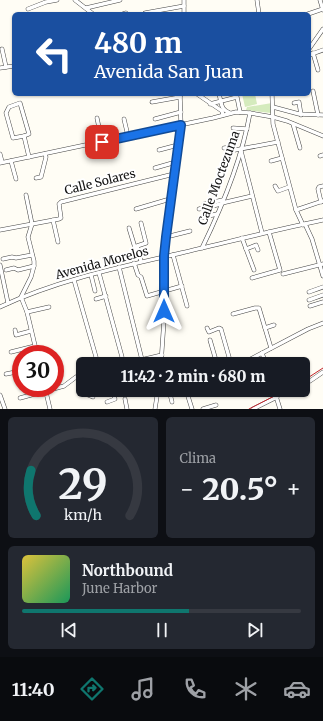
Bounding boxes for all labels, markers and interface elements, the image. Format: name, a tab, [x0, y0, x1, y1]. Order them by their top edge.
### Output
text: 480 m	[94, 25, 182, 61]
icon: left	[28, 28, 80, 80]
text: Avenida San Juan	[94, 60, 243, 83]
pin	[85, 125, 119, 159]
street label: Calle Moctezuma	[195, 128, 243, 227]
icon: arrive	[91, 131, 113, 153]
street label: Calle Solares	[63, 165, 137, 198]
street label: Avenida Morelos	[53, 243, 150, 282]
position arrow	[143, 290, 185, 332]
speed limit sign: 30	[12, 345, 64, 397]
text: 11:42 · 2 min · 680 m	[121, 367, 265, 386]
text: Clima	[180, 450, 216, 467]
text: 29	[58, 457, 107, 509]
text: 20.5°	[202, 470, 278, 508]
text: −	[180, 475, 194, 503]
text: +	[286, 475, 301, 503]
text: km/h	[64, 505, 102, 523]
text: Northbound	[82, 561, 173, 580]
text: June Harbor	[82, 580, 157, 597]
icon: previous	[58, 619, 80, 641]
icon: pause	[151, 619, 173, 641]
icon: next	[244, 619, 266, 641]
icon: directions	[78, 675, 106, 703]
icon: music	[129, 675, 157, 703]
icon: phone	[181, 675, 209, 703]
icon: climate	[232, 675, 260, 703]
icon: car	[283, 675, 311, 703]
text: 11:40	[12, 678, 55, 701]

